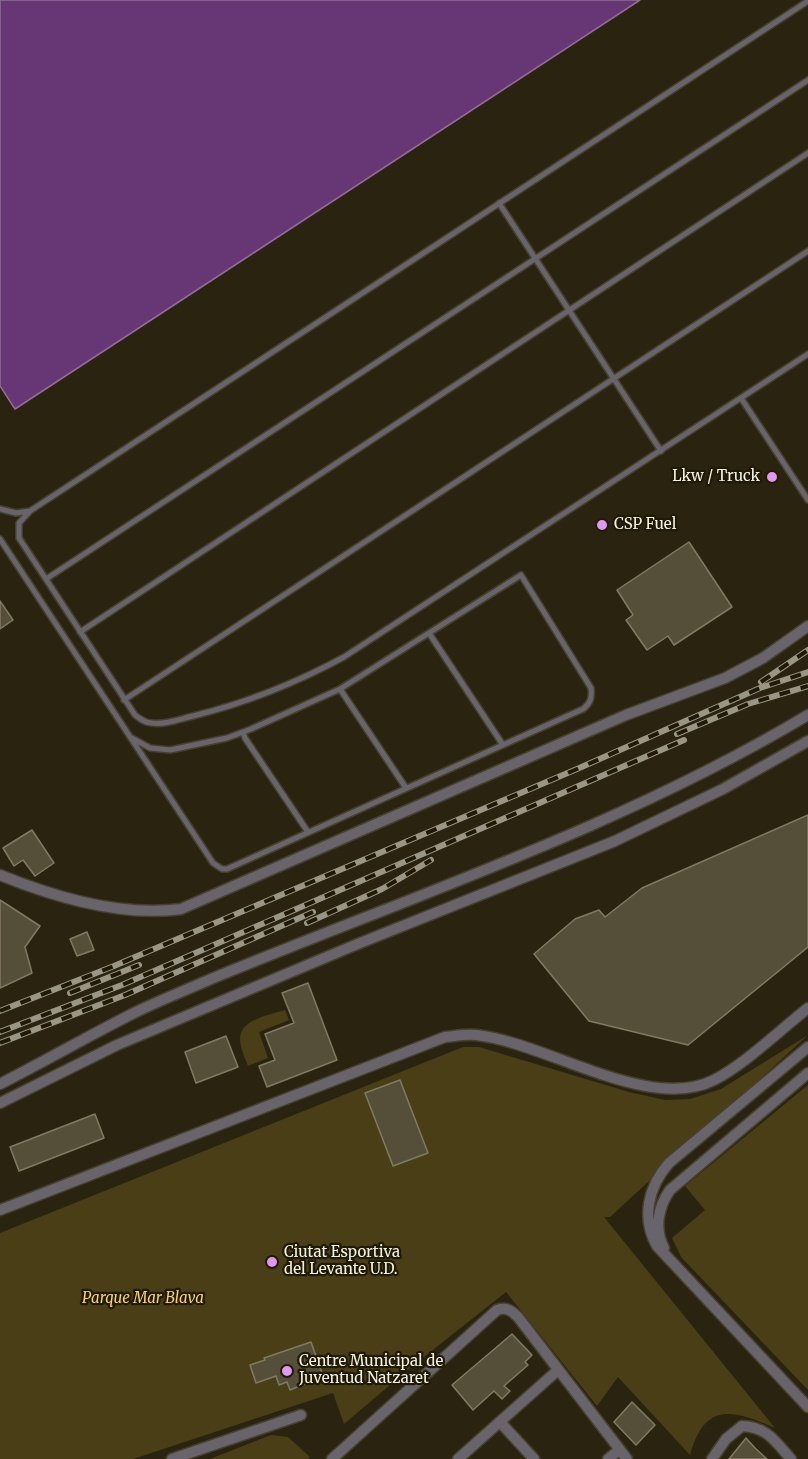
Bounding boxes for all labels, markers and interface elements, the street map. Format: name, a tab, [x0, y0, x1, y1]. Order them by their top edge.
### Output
place label: Lkw / Truck	[672, 468, 760, 486]
marker: Lkw / Truck	[765, 470, 779, 484]
place label: CSP Fuel	[614, 516, 676, 534]
marker: CSP Fuel	[595, 518, 609, 532]
place label: Ciutat Esportiva del Levante U.D.	[284, 1244, 400, 1279]
marker: Ciutat Esportiva del Levante U.D.	[265, 1255, 279, 1269]
park label: Parque Mar Blava	[82, 1290, 204, 1308]
place label: Centre Municipal de Juventud Natzaret	[299, 1353, 443, 1388]
marker: Centre Municipal de Juventud Natzaret	[280, 1364, 294, 1378]

